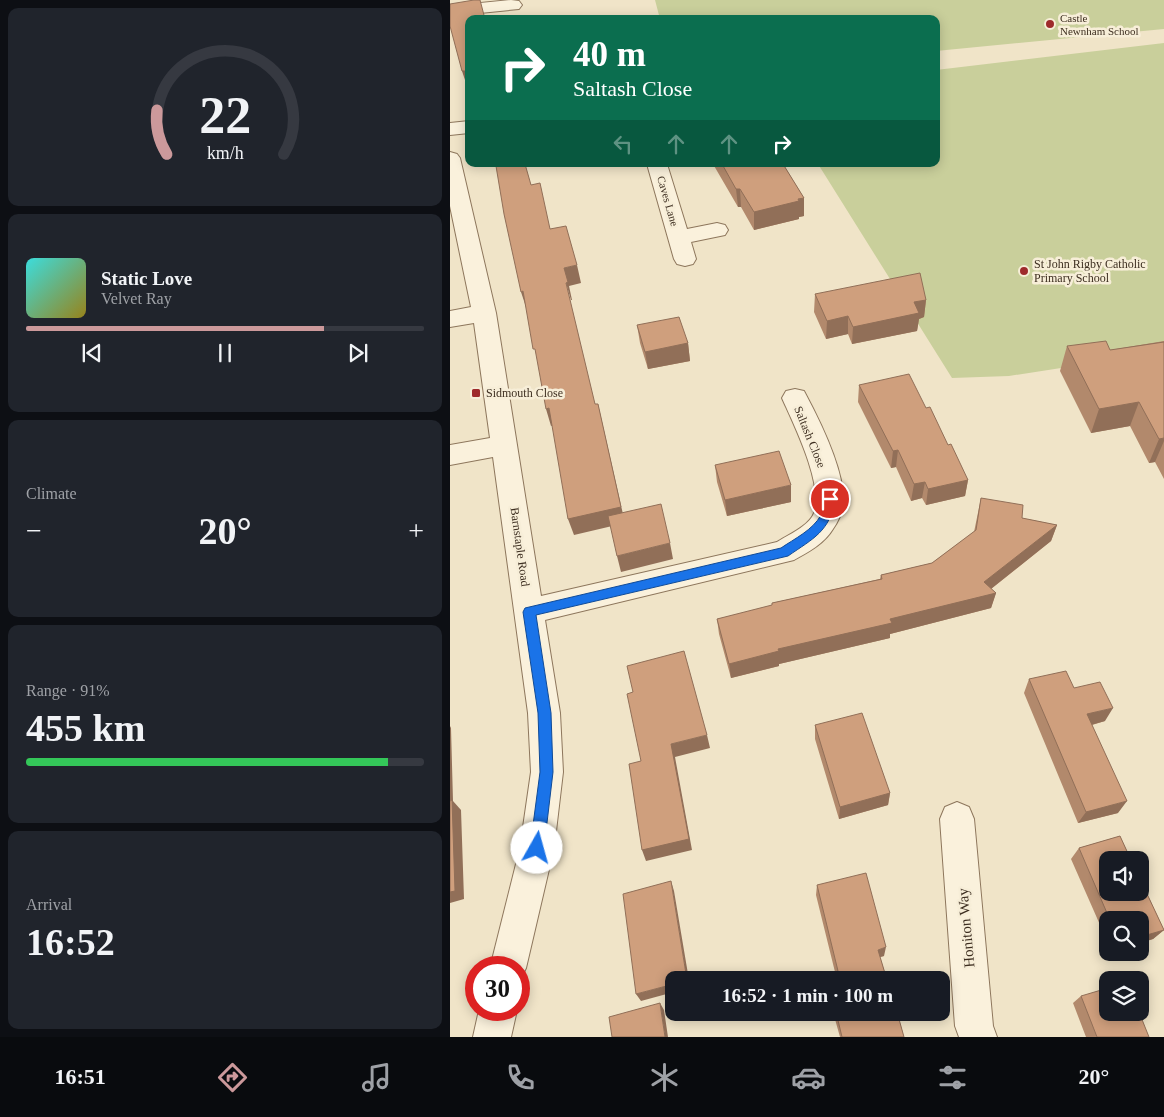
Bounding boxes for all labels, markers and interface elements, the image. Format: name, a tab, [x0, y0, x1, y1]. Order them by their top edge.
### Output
place label: Castle Newnham School	[1060, 12, 1139, 37]
marker: Castle Newnham School	[1044, 18, 1056, 30]
icon: right	[490, 35, 555, 100]
text: 40 m	[573, 35, 646, 74]
text: Saltash Close	[573, 76, 692, 101]
text: 22	[199, 87, 251, 144]
icon: left	[609, 130, 637, 158]
icon: ahead	[662, 130, 690, 158]
icon: ahead	[715, 130, 743, 158]
icon: right	[768, 130, 796, 158]
text: km/h	[207, 143, 243, 163]
street label: Caves Lane	[655, 175, 681, 228]
place label: St John Rigby Catholic Primary School	[1034, 257, 1146, 285]
marker: St John Rigby Catholic Primary School	[1018, 265, 1030, 277]
text: Static Love	[101, 268, 192, 289]
text: Velvet Ray	[101, 290, 172, 307]
icon: previous	[78, 339, 106, 367]
icon: pause	[211, 339, 239, 367]
icon: next	[344, 339, 372, 367]
place label: Sidmouth Close	[486, 386, 563, 400]
marker: Sidmouth Close	[470, 387, 482, 399]
street label: Saltash Close	[791, 404, 829, 470]
pin	[809, 478, 851, 520]
text: Climate	[26, 485, 77, 502]
icon: arrive	[816, 485, 844, 513]
street label: Barnstaple Road	[508, 507, 532, 587]
text: 20°	[198, 510, 252, 552]
text: −	[26, 515, 42, 546]
text: +	[408, 515, 424, 546]
text: Range · 91%	[26, 682, 110, 699]
text: 455 km	[26, 707, 145, 749]
position arrow	[510, 821, 562, 873]
map controls	[1099, 851, 1149, 1021]
button: sound	[1099, 851, 1149, 901]
street label: Honiton Way	[955, 887, 977, 968]
text: Arrival	[26, 896, 72, 913]
button: search	[1099, 911, 1149, 961]
text: 16:52	[26, 921, 115, 963]
speed limit sign: 30	[465, 956, 530, 1021]
button: layers	[1099, 971, 1149, 1021]
text: 16:52 · 1 min · 100 m	[722, 985, 893, 1006]
icon: directions	[215, 1060, 250, 1095]
icon: music	[359, 1060, 394, 1095]
icon: phone	[503, 1060, 538, 1095]
icon: climate	[647, 1060, 682, 1095]
icon: car	[791, 1060, 826, 1095]
icon: filters	[935, 1060, 970, 1095]
text: 16:51	[54, 1064, 106, 1089]
text: 20°	[1079, 1064, 1109, 1089]

